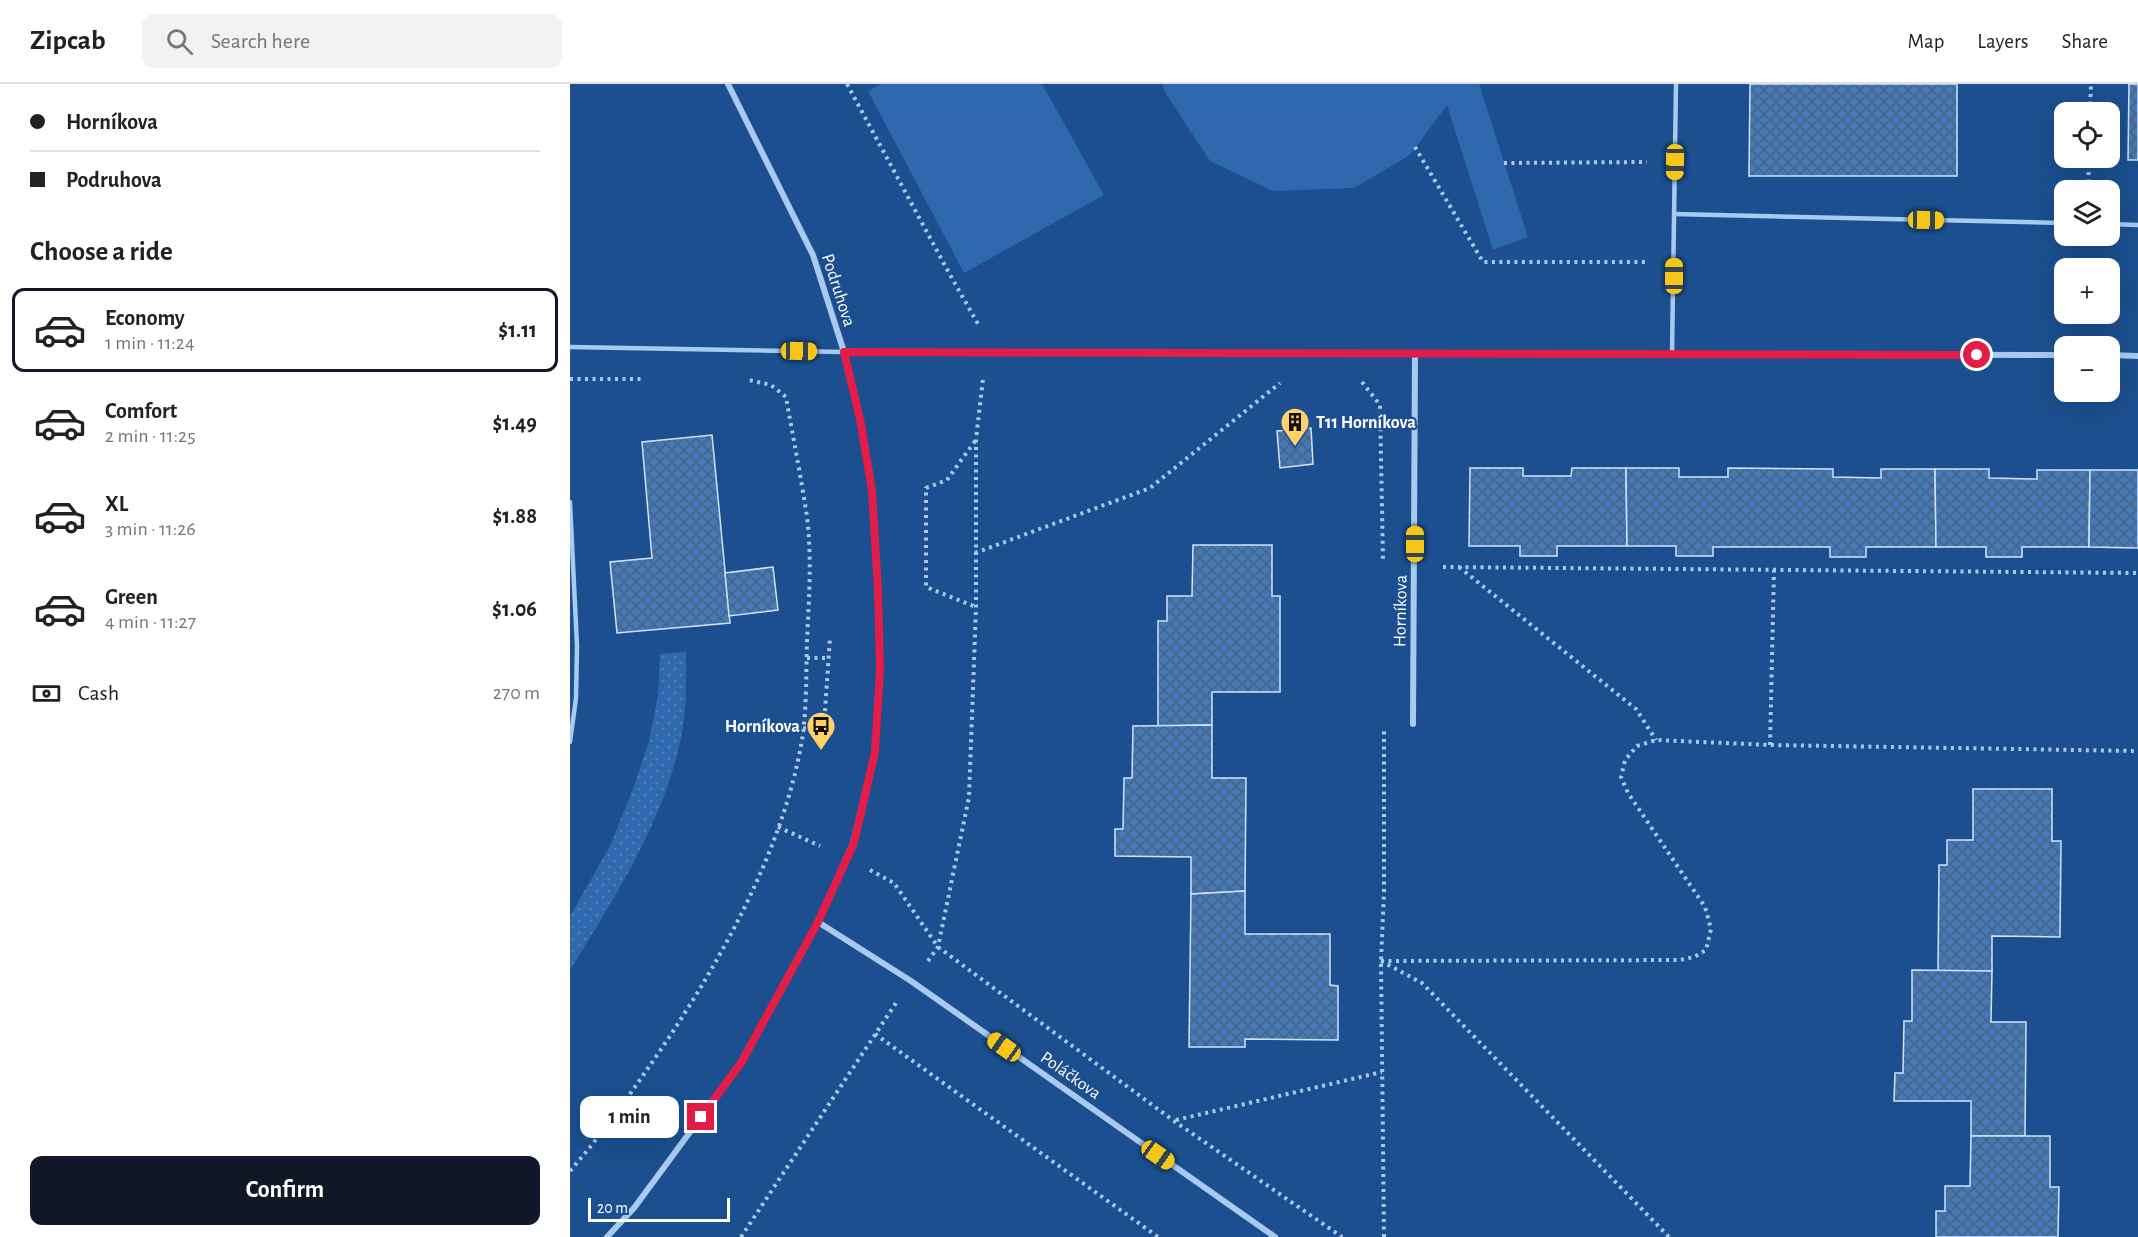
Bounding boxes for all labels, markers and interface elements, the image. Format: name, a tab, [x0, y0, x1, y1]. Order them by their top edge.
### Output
search box	[142, 14, 562, 68]
icon: search	[163, 25, 196, 58]
text: Zipcab	[30, 27, 106, 55]
text: Search here	[211, 30, 310, 52]
text: Map	[1908, 31, 1944, 52]
text: Layers	[1977, 31, 2028, 52]
text: Share	[2061, 31, 2108, 52]
map controls	[2054, 102, 2120, 402]
button: locate	[2054, 102, 2120, 168]
text: Horníkova	[66, 111, 158, 133]
car	[1666, 144, 1684, 180]
text: Podruhova	[66, 169, 162, 191]
button: layers	[2054, 180, 2120, 246]
car	[1908, 211, 1944, 229]
text: Choose a ride	[30, 238, 173, 265]
street label: Podruhova	[818, 252, 858, 329]
car	[1665, 258, 1683, 294]
button: +	[2054, 258, 2120, 324]
icon: car	[33, 303, 87, 357]
text: Economy	[105, 307, 185, 329]
text: $1.11	[498, 319, 537, 341]
text: 1 min · 11:24	[105, 333, 195, 353]
button: −	[2054, 336, 2120, 402]
route start	[1963, 341, 1990, 368]
car	[781, 342, 817, 360]
icon: car	[33, 396, 87, 450]
text: Comfort	[105, 400, 177, 422]
building icon: T11 Horníkova	[1279, 406, 1311, 448]
text: $1.49	[492, 412, 537, 434]
place label: T11 Horníkova	[1316, 414, 1416, 432]
text: 2 min · 11:25	[105, 426, 196, 446]
icon: car	[33, 489, 87, 543]
text: XL	[105, 493, 128, 515]
text: $1.88	[492, 505, 537, 527]
text: 3 min · 11:26	[105, 519, 196, 539]
car	[1406, 526, 1424, 562]
street label: Horníkova	[1391, 575, 1411, 647]
icon: car	[33, 582, 87, 636]
text: Green	[105, 586, 158, 608]
text: $1.06	[492, 598, 537, 620]
text: 4 min · 11:27	[105, 612, 196, 632]
icon: cash	[30, 677, 63, 710]
text: Cash	[78, 682, 119, 704]
text: 270 m	[493, 683, 540, 703]
bus stop icon: Horníkova	[805, 710, 837, 752]
place label: Horníkova	[725, 718, 800, 736]
car	[984, 1029, 1024, 1065]
street label: Poláčkova	[1037, 1049, 1104, 1103]
callout: 1 min	[581, 1096, 680, 1138]
route end	[687, 1103, 714, 1130]
text: 1 min	[608, 1107, 651, 1127]
car	[1138, 1137, 1178, 1173]
button: Confirm	[30, 1156, 540, 1225]
scale bar	[588, 1195, 730, 1222]
text: 20 m	[597, 1200, 628, 1216]

